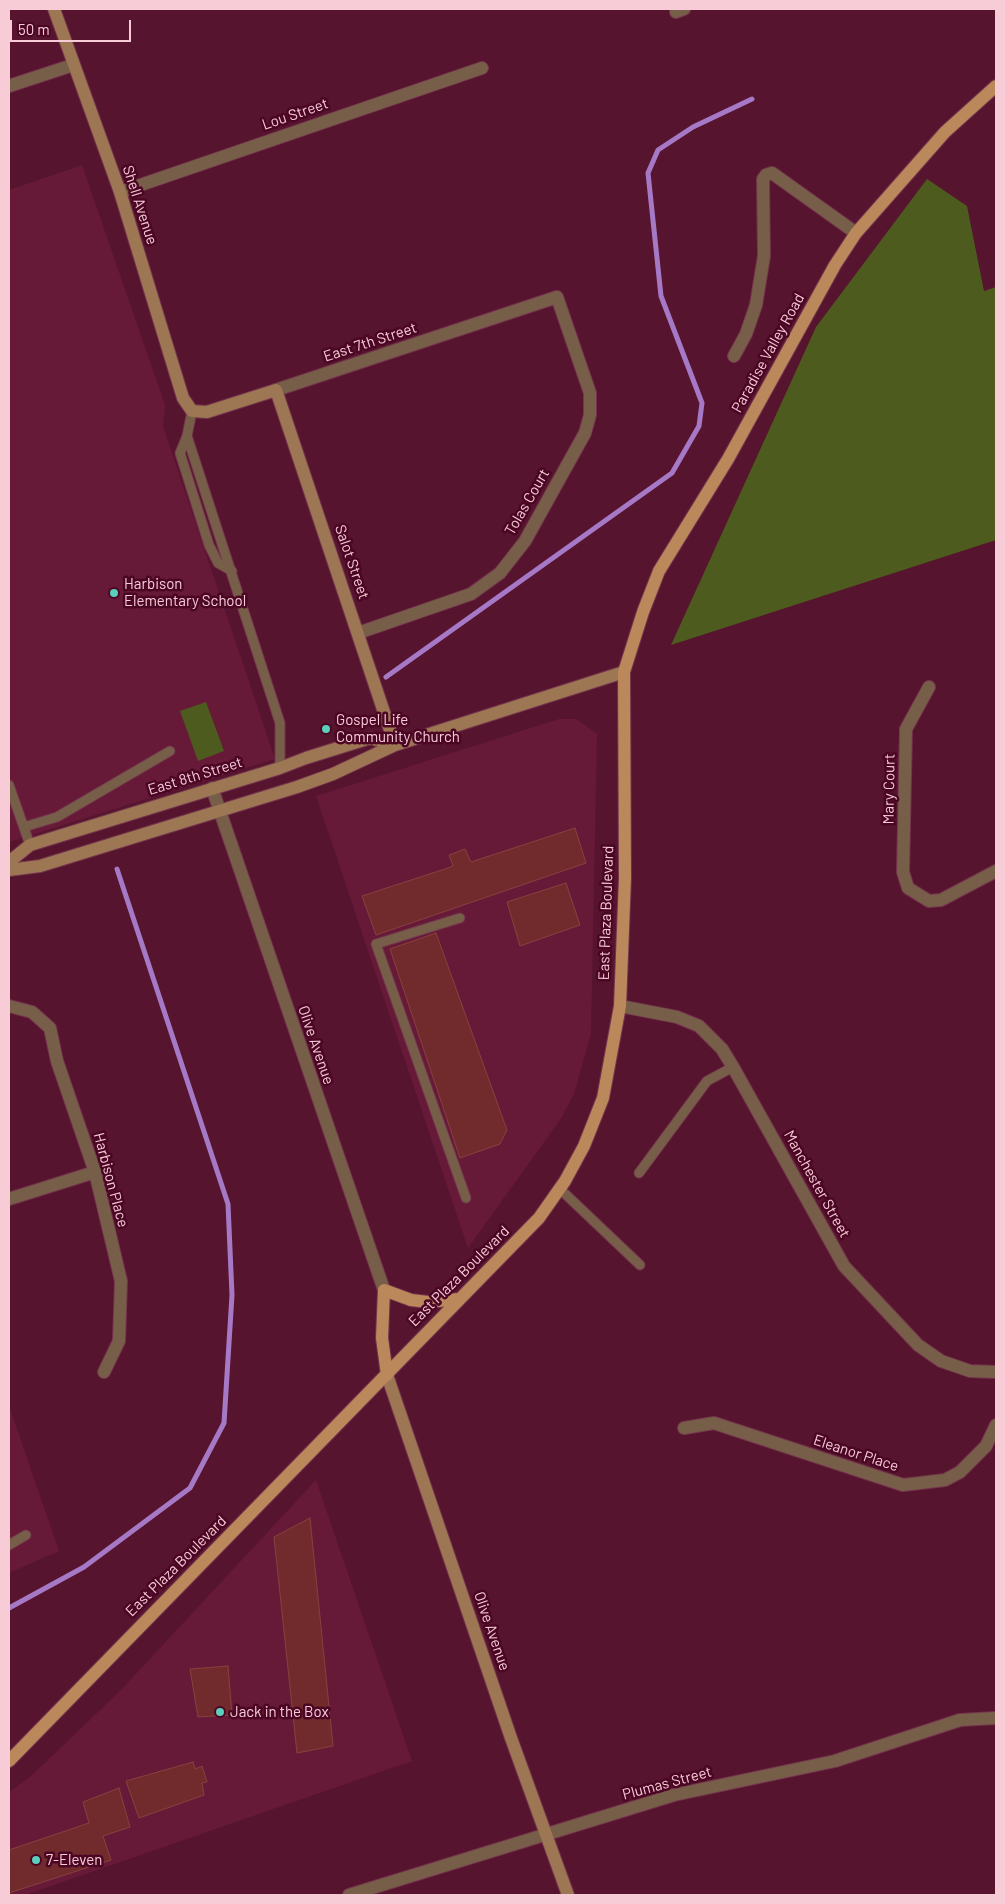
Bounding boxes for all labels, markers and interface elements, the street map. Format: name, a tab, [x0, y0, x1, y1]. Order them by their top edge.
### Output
scale bar	[12, 10, 134, 42]
text: 50 m	[18, 20, 50, 38]
street label: Lou Street	[260, 94, 330, 134]
street label: Shell Avenue	[119, 163, 161, 247]
street label: Paradise Valley Road	[728, 290, 808, 416]
street label: East 7th Street	[321, 318, 419, 366]
street label: Tolas Court	[501, 466, 553, 538]
street label: Salot Street	[331, 523, 373, 601]
place label: Harbison Elementary School	[124, 575, 246, 610]
marker: Harbison Elementary School	[108, 587, 120, 599]
place label: Gospel Life Community Church	[336, 711, 460, 746]
marker: Gospel Life Community Church	[320, 723, 332, 735]
street label: East 8th Street	[146, 753, 244, 799]
street label: Mary Court	[879, 754, 899, 824]
street label: East Plaza Boulevard	[595, 845, 617, 981]
street label: Olive Avenue	[294, 1003, 338, 1087]
street label: Manchester Street	[780, 1127, 854, 1241]
street label: Harbison Place	[90, 1131, 132, 1229]
street label: East Plaza Boulevard	[405, 1222, 513, 1330]
street label: Eleanor Place	[811, 1431, 901, 1475]
street label: East Plaza Boulevard	[122, 1512, 230, 1620]
street label: Olive Avenue	[470, 1589, 514, 1673]
place label: Jack in the Box	[230, 1703, 329, 1721]
marker: Jack in the Box	[214, 1706, 226, 1718]
street label: Plumas Street	[620, 1762, 714, 1804]
place label: 7-Eleven	[46, 1851, 102, 1869]
marker: 7-Eleven	[30, 1854, 42, 1866]

